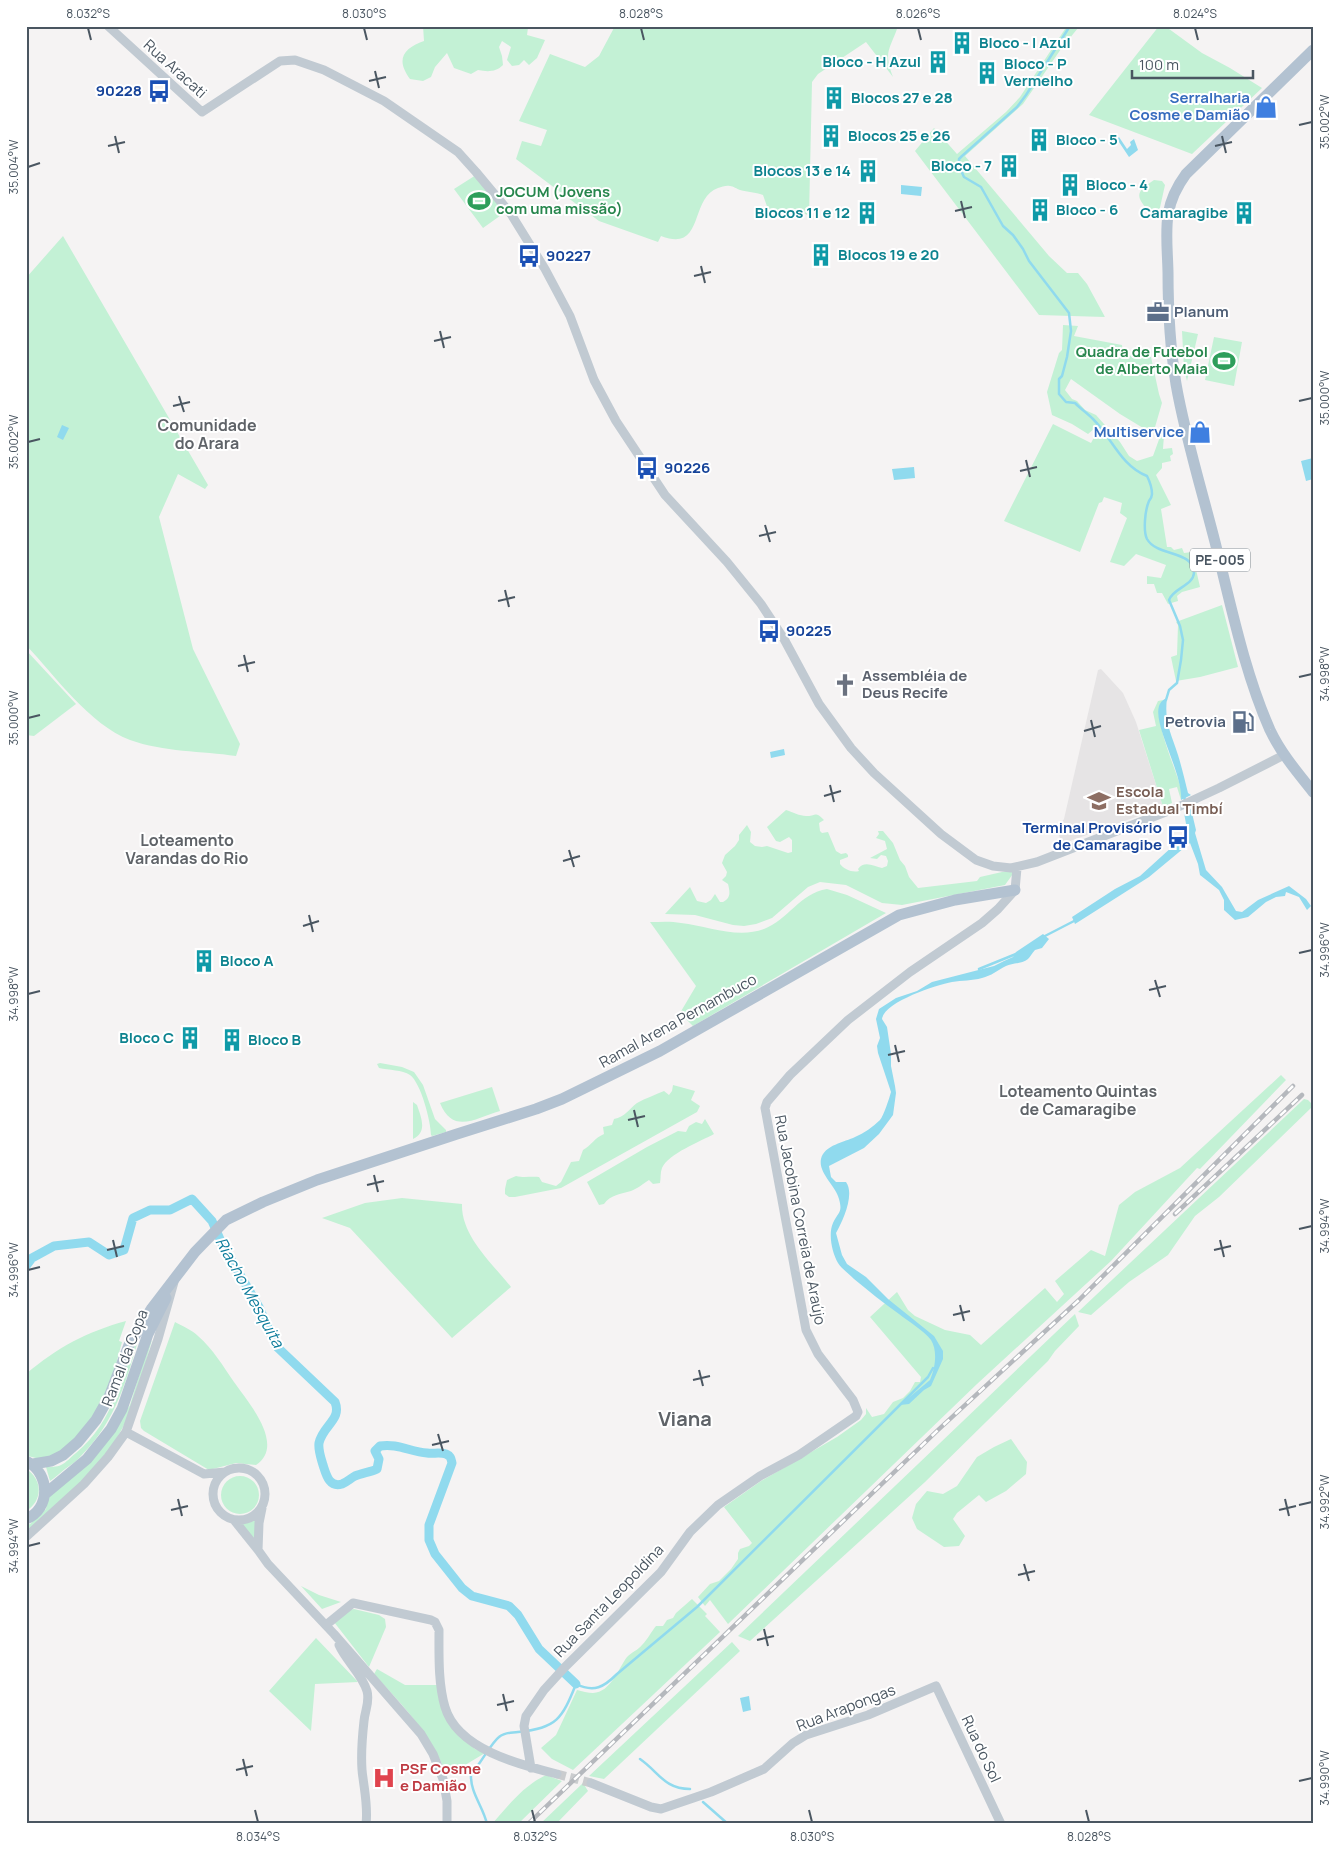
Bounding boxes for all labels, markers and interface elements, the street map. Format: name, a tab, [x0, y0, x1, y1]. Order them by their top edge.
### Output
text: 8.032°S	[66, 5, 110, 22]
text: 8.030°S	[342, 5, 386, 22]
text: 8.028°S	[619, 5, 663, 22]
text: 8.026°S	[896, 5, 940, 22]
text: 8.024°S	[1173, 5, 1217, 22]
building icon: Bloco - I Azul	[949, 30, 975, 56]
place label: Bloco - I Azul	[979, 32, 1071, 53]
street label: Rua Aracati	[139, 34, 212, 103]
scale bar	[1132, 48, 1253, 80]
building icon: Bloco - H Azul	[925, 49, 951, 75]
place label: Bloco - H Azul	[823, 51, 921, 72]
place label: Bloco - P Vermelho	[1004, 53, 1073, 91]
text: 100 m	[1139, 54, 1179, 75]
building icon: Bloco - P Vermelho	[974, 60, 1000, 86]
bus stop icon: 90228	[146, 78, 172, 104]
place label: 90228	[96, 80, 142, 101]
building icon: Blocos 27 e 28	[821, 85, 847, 111]
place label: Blocos 27 e 28	[851, 87, 953, 108]
place label: Serralharia Cosme e Damião	[1130, 87, 1250, 125]
shop icon: Serralharia Cosme e Damião	[1253, 94, 1279, 120]
text: 35.002°W	[1316, 94, 1333, 149]
building icon: Blocos 25 e 26	[818, 123, 844, 149]
place label: Blocos 25 e 26	[848, 125, 951, 146]
building icon: Bloco - 5	[1026, 127, 1052, 153]
place label: Bloco - 5	[1056, 129, 1118, 150]
text: 35.004°W	[5, 139, 22, 194]
building icon: Bloco - 7	[996, 153, 1022, 179]
place label: Bloco - 7	[931, 155, 992, 176]
building icon: Blocos 13 e 14	[855, 158, 881, 184]
place label: Blocos 13 e 14	[753, 160, 851, 181]
building icon: Bloco - 4	[1057, 172, 1083, 198]
place label: Bloco - 4	[1086, 174, 1148, 195]
place label: JOCUM (Jovens com uma missão)	[496, 181, 623, 219]
sports icon: JOCUM (Jovens com uma missão)	[466, 188, 492, 214]
building icon: Bloco - 6	[1027, 197, 1053, 223]
place label: Bloco - 6	[1056, 199, 1118, 220]
building icon: Blocos 11 e 12	[854, 200, 880, 226]
building icon: Camaragibe	[1231, 200, 1257, 226]
place label: Blocos 11 e 12	[755, 202, 850, 223]
place label: Camaragibe	[1140, 202, 1228, 223]
building icon: Blocos 19 e 20	[808, 242, 834, 268]
bus stop icon: 90227	[516, 243, 542, 269]
place label: Blocos 19 e 20	[838, 244, 939, 265]
place label: 90227	[546, 245, 591, 266]
office icon: Planum	[1145, 299, 1171, 325]
place label: Planum	[1174, 301, 1229, 322]
place label: Quadra de Futebol de Alberto Maia	[1076, 341, 1208, 379]
sports icon: Quadra de Futebol de Alberto Maia	[1211, 348, 1237, 374]
text: 35.000°W	[1316, 370, 1333, 426]
text: 35.002°W	[5, 414, 22, 469]
district label: Comunidade do Arara	[157, 414, 257, 454]
shop icon: Multiservice	[1187, 419, 1213, 445]
place label: Multiservice	[1094, 421, 1184, 442]
bus stop icon: 90226	[634, 455, 660, 481]
place label: 90226	[664, 457, 710, 478]
road number: PE-005	[1190, 548, 1250, 572]
bus stop icon: 90225	[756, 618, 782, 644]
place label: 90225	[786, 620, 832, 641]
text: 34.998°W	[1316, 646, 1333, 702]
place label: Assembléia de Deus Recife	[862, 665, 967, 703]
church icon: Assembléia de Deus Recife	[832, 672, 858, 698]
text: 35.000°W	[5, 690, 22, 746]
fuel station icon: Petrovia	[1230, 709, 1256, 735]
place label: Petrovia	[1165, 711, 1226, 732]
place label: Escola Estadual Timbí	[1116, 781, 1223, 819]
school or university icon: Escola Estadual Timbí	[1086, 788, 1112, 814]
place label: Terminal Provisório de Camaragibe	[1022, 817, 1162, 855]
bus stop icon: Terminal Provisório de Camaragibe	[1165, 824, 1191, 850]
district label: Loteamento Varandas do Rio	[126, 829, 249, 869]
text: 34.996°W	[1316, 921, 1333, 978]
building icon: Bloco A	[191, 948, 217, 974]
place label: Bloco A	[220, 950, 274, 971]
text: 34.998°W	[5, 966, 22, 1022]
street label: Ramal Arena Pernambuco	[595, 968, 760, 1073]
building icon: Bloco C	[177, 1025, 203, 1051]
place label: Bloco C	[119, 1027, 174, 1048]
building icon: Bloco B	[219, 1027, 245, 1053]
place label: Bloco B	[248, 1029, 302, 1050]
district label: Loteamento Quintas de Camaragibe	[999, 1080, 1157, 1120]
street label: Rua Jacobina Correia de Araújo	[770, 1113, 831, 1327]
text: 34.994°W	[1316, 1198, 1333, 1254]
water label: Riacho Mesquita	[211, 1233, 290, 1352]
text: 34.996°W	[5, 1241, 22, 1298]
street label: Ramal da Copa	[96, 1306, 153, 1409]
district label: Viana	[658, 1405, 712, 1432]
text: 34.992°W	[1316, 1474, 1333, 1529]
text: 34.994°W	[5, 1518, 22, 1574]
street label: Rua Santa Leopoldina	[549, 1540, 668, 1662]
street label: Rua Arapongas	[793, 1679, 898, 1736]
street label: Rua do Sol	[957, 1712, 1006, 1786]
text: 34.990°W	[1316, 1750, 1333, 1806]
place label: PSF Cosme e Damião	[400, 1758, 481, 1796]
hospital icon: PSF Cosme e Damião	[371, 1765, 397, 1791]
text: 8.034°S	[236, 1828, 280, 1845]
text: 8.032°S	[513, 1828, 557, 1845]
text: 8.030°S	[790, 1828, 834, 1845]
text: 8.028°S	[1067, 1828, 1111, 1845]

